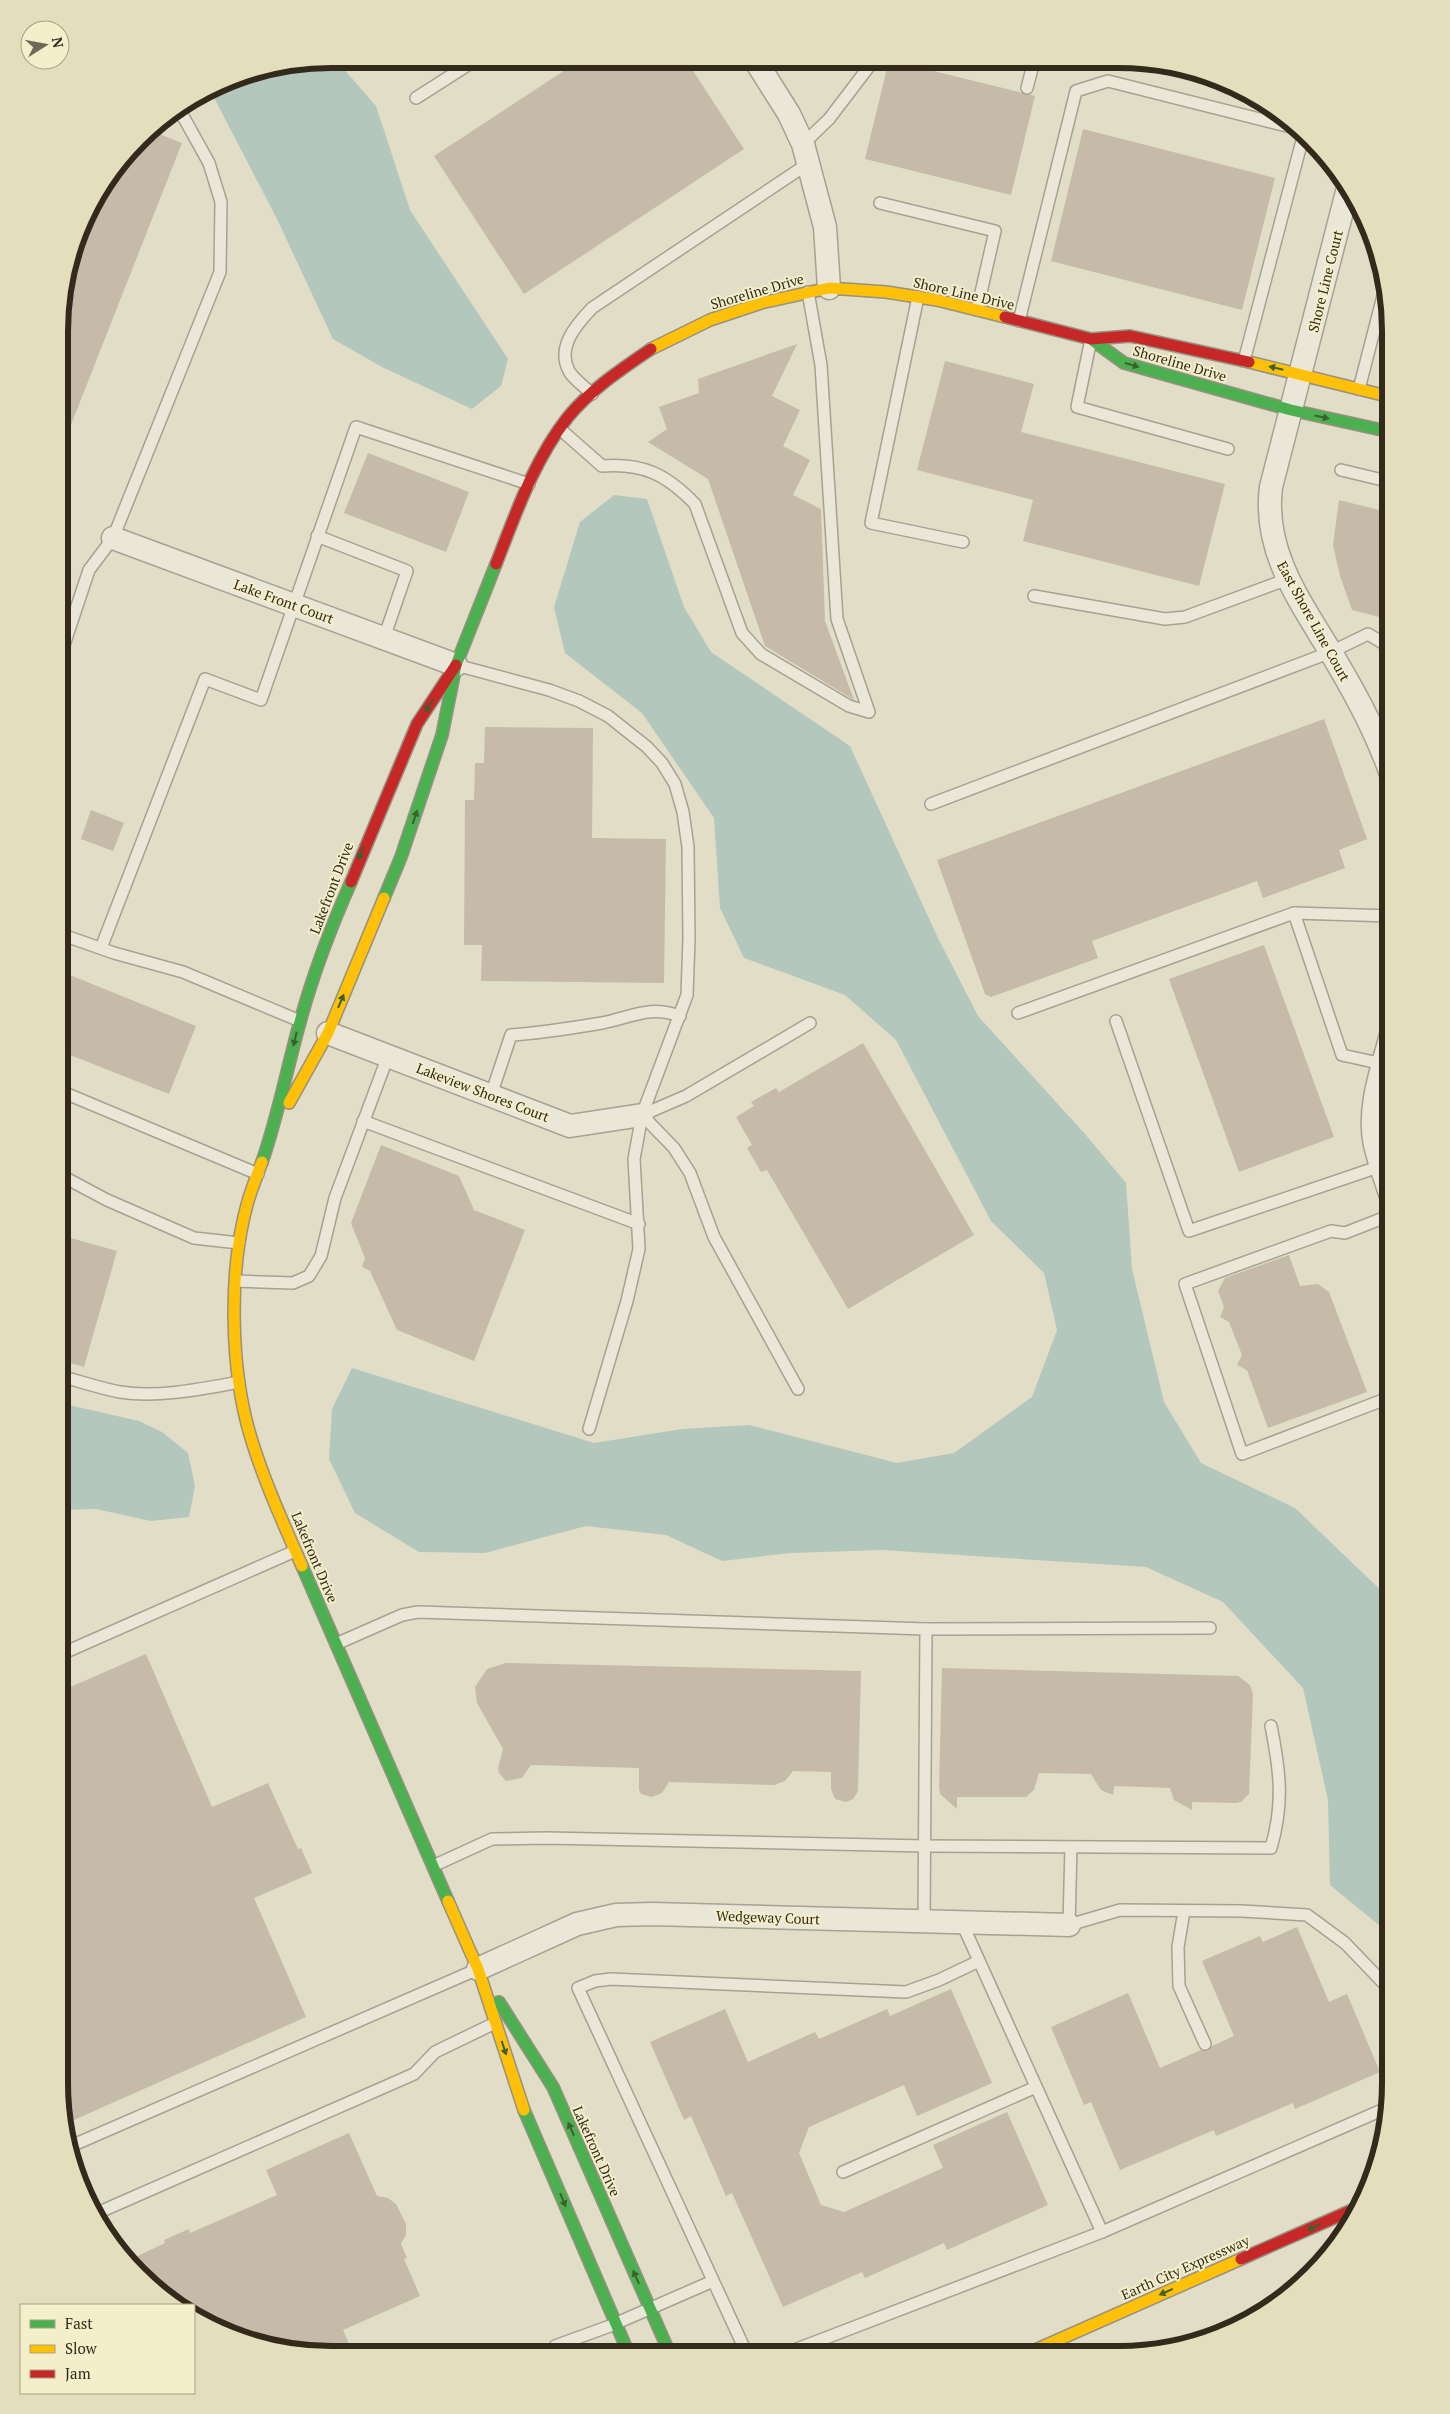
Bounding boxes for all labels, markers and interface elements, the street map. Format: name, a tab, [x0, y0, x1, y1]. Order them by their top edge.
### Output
north arrow	[20, 20, 70, 70]
text: N	[48, 35, 69, 50]
street label: Shore Line Court	[1303, 227, 1347, 334]
street label: Shoreline Drive	[708, 269, 806, 313]
street label: Shore Line Drive	[912, 272, 1016, 314]
street label: Shoreline Drive	[1131, 341, 1229, 385]
one-way arrow	[1124, 362, 1139, 370]
one-way arrow	[1269, 364, 1284, 372]
one-way arrow	[1314, 413, 1330, 421]
street label: East Shore Line Court	[1273, 557, 1355, 685]
street label: Lake Front Court	[231, 574, 337, 628]
one-way arrow	[424, 699, 434, 712]
one-way arrow	[411, 809, 419, 824]
street label: Lakefront Drive	[305, 839, 357, 937]
one-way arrow	[357, 846, 365, 861]
one-way arrow	[338, 993, 346, 1008]
one-way arrow	[291, 1032, 299, 1047]
street label: Lakeview Shores Court	[414, 1058, 553, 1126]
street label: Lakefront Drive	[287, 1509, 343, 1605]
street label: Wedgeway Court	[716, 1906, 821, 1928]
one-way arrow	[500, 2041, 508, 2056]
street label: Lakefront Drive	[569, 2103, 625, 2199]
one-way arrow	[566, 2122, 574, 2136]
one-way arrow	[560, 2193, 568, 2207]
one-way arrow	[1307, 2223, 1321, 2231]
street label: Earth City Expressway	[1118, 2230, 1253, 2304]
one-way arrow	[632, 2270, 640, 2284]
one-way arrow	[1159, 2289, 1173, 2297]
legend	[20, 2304, 195, 2394]
text: Fast	[65, 2313, 93, 2333]
text: Slow	[65, 2338, 98, 2358]
text: Jam	[65, 2363, 91, 2383]

